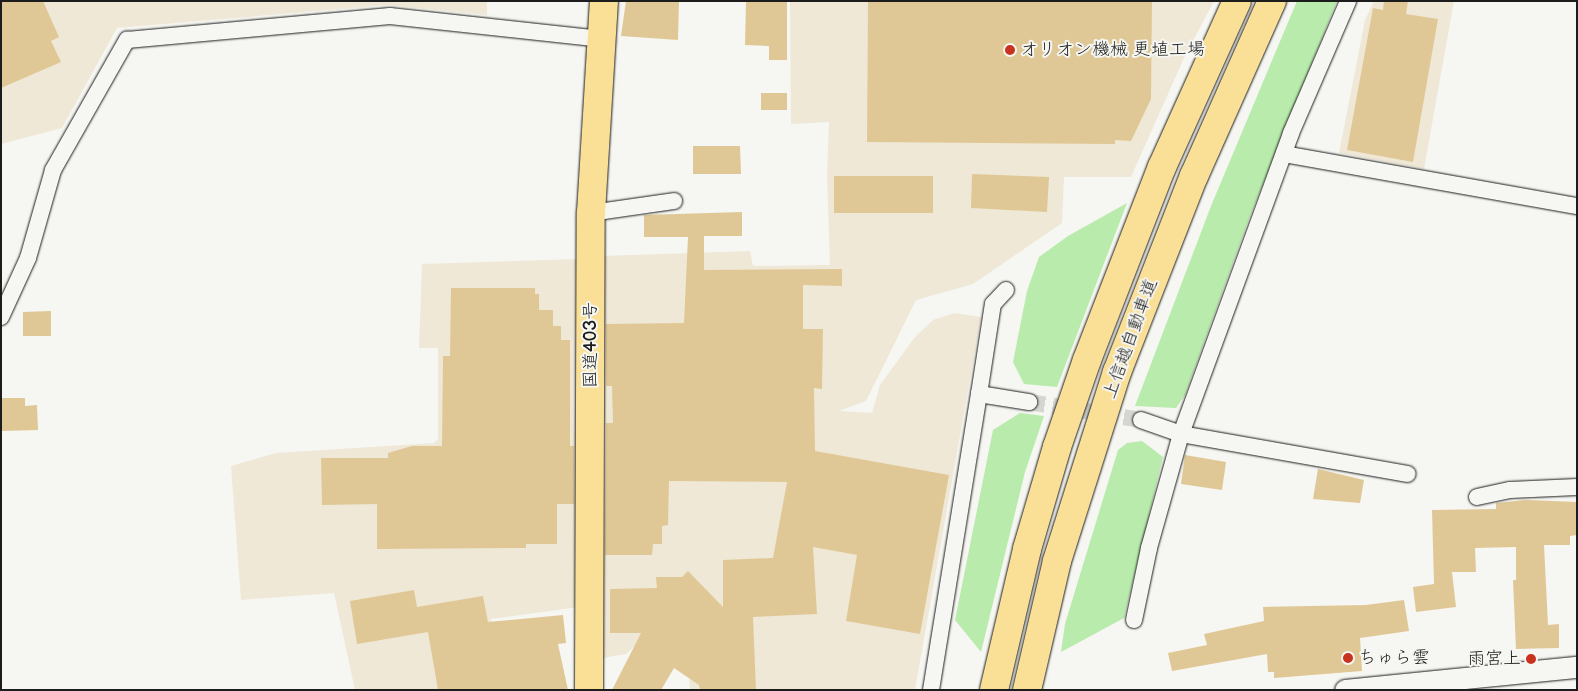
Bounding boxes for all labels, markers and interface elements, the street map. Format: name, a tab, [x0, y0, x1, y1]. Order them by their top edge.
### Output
place label: オリオン機械 更埴工場	[1020, 39, 1205, 61]
marker: オリオン機械 更埴工場	[1004, 44, 1016, 56]
street label: 上信越自動車道	[1099, 276, 1163, 402]
street label: 国道403号	[580, 302, 602, 388]
place label: ちゅら雲	[1358, 647, 1430, 669]
place label: 雨宮上	[1467, 648, 1521, 670]
marker: ちゅら雲	[1342, 652, 1354, 664]
marker: 雨宮上	[1525, 653, 1537, 665]

